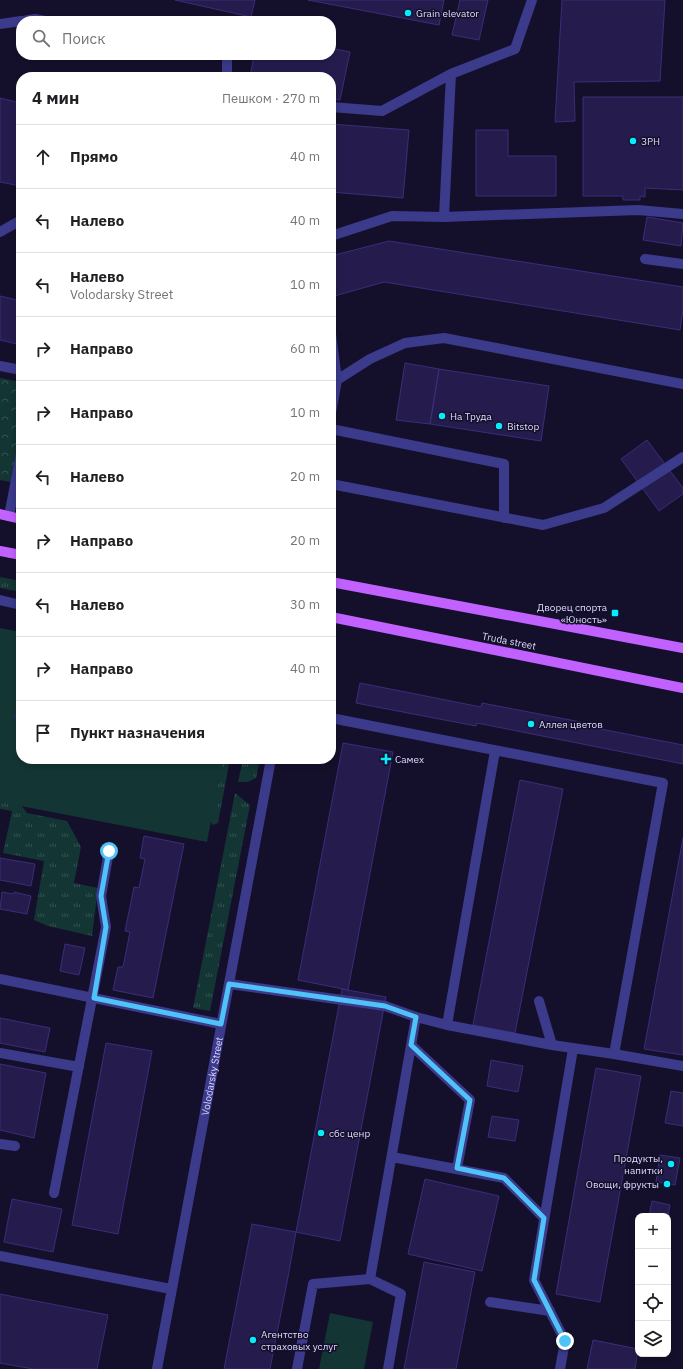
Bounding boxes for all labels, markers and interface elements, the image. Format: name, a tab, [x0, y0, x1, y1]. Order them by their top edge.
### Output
place label: Grain elevator	[416, 7, 479, 20]
marker: Grain elevator	[403, 8, 413, 18]
search box	[16, 16, 336, 60]
icon: search	[30, 27, 52, 49]
text: Поиск	[62, 29, 105, 48]
text: 4 мин	[32, 87, 79, 109]
text: Пешком · 270 m	[222, 90, 320, 107]
place label: ЗРН	[641, 135, 660, 148]
marker: ЗРН	[628, 136, 638, 146]
icon: ahead	[32, 146, 54, 168]
text: Прямо	[70, 147, 118, 166]
text: 40 m	[290, 148, 320, 165]
icon: left	[32, 210, 54, 232]
text: Налево	[70, 211, 124, 230]
text: 40 m	[290, 212, 320, 229]
text: Налево	[70, 267, 124, 286]
icon: left	[32, 274, 54, 296]
text: 10 m	[290, 276, 320, 293]
text: Volodarsky Street	[70, 286, 173, 303]
icon: right	[32, 338, 54, 360]
text: Направо	[70, 339, 133, 358]
text: 60 m	[290, 340, 320, 357]
icon: right	[32, 402, 54, 424]
text: Направо	[70, 403, 133, 422]
text: 10 m	[290, 404, 320, 421]
place label: На Труда	[450, 410, 493, 423]
marker: На Труда	[437, 411, 447, 421]
place label: Bitstop	[507, 420, 539, 433]
marker: Bitstop	[494, 421, 504, 431]
icon: left	[32, 466, 54, 488]
text: Налево	[70, 467, 124, 486]
text: 20 m	[290, 468, 320, 485]
icon: right	[32, 530, 54, 552]
text: Направо	[70, 531, 133, 550]
text: 20 m	[290, 532, 320, 549]
icon: left	[32, 594, 54, 616]
text: Налево	[70, 595, 124, 614]
text: 30 m	[290, 596, 320, 613]
place label: Дворец спорта «Юность»	[537, 601, 608, 626]
marker: Дворец спорта «Юность»	[610, 608, 620, 618]
street label: Truda street	[481, 629, 537, 653]
icon: right	[32, 658, 54, 680]
text: Направо	[70, 659, 133, 678]
text: 40 m	[290, 660, 320, 677]
place label: Аллея цветов	[539, 718, 603, 731]
marker: Аллея цветов	[526, 719, 536, 729]
icon: arrive	[32, 722, 54, 744]
text: Пункт назначения	[70, 723, 205, 742]
marker: Самех	[380, 753, 392, 765]
place label: Самех	[395, 753, 424, 766]
route start	[100, 842, 118, 860]
street label: Volodarsky Street	[198, 1035, 226, 1116]
place label: сбс ценр	[329, 1127, 370, 1140]
marker: сбс ценр	[316, 1128, 326, 1138]
place label: Продукты, напитки	[614, 1152, 663, 1177]
marker: Продукты, напитки	[666, 1159, 676, 1169]
place label: Овощи, фрукты	[586, 1178, 659, 1191]
marker: Овощи, фрукты	[662, 1179, 672, 1189]
map controls	[635, 1213, 671, 1357]
button: +	[635, 1213, 671, 1249]
button: −	[635, 1249, 671, 1285]
button: locate	[635, 1285, 671, 1321]
button: layers	[635, 1321, 671, 1357]
place label: Агентство страховых услуг	[261, 1328, 338, 1353]
route end	[556, 1332, 574, 1350]
marker: Агентство страховых услуг	[248, 1335, 258, 1345]

